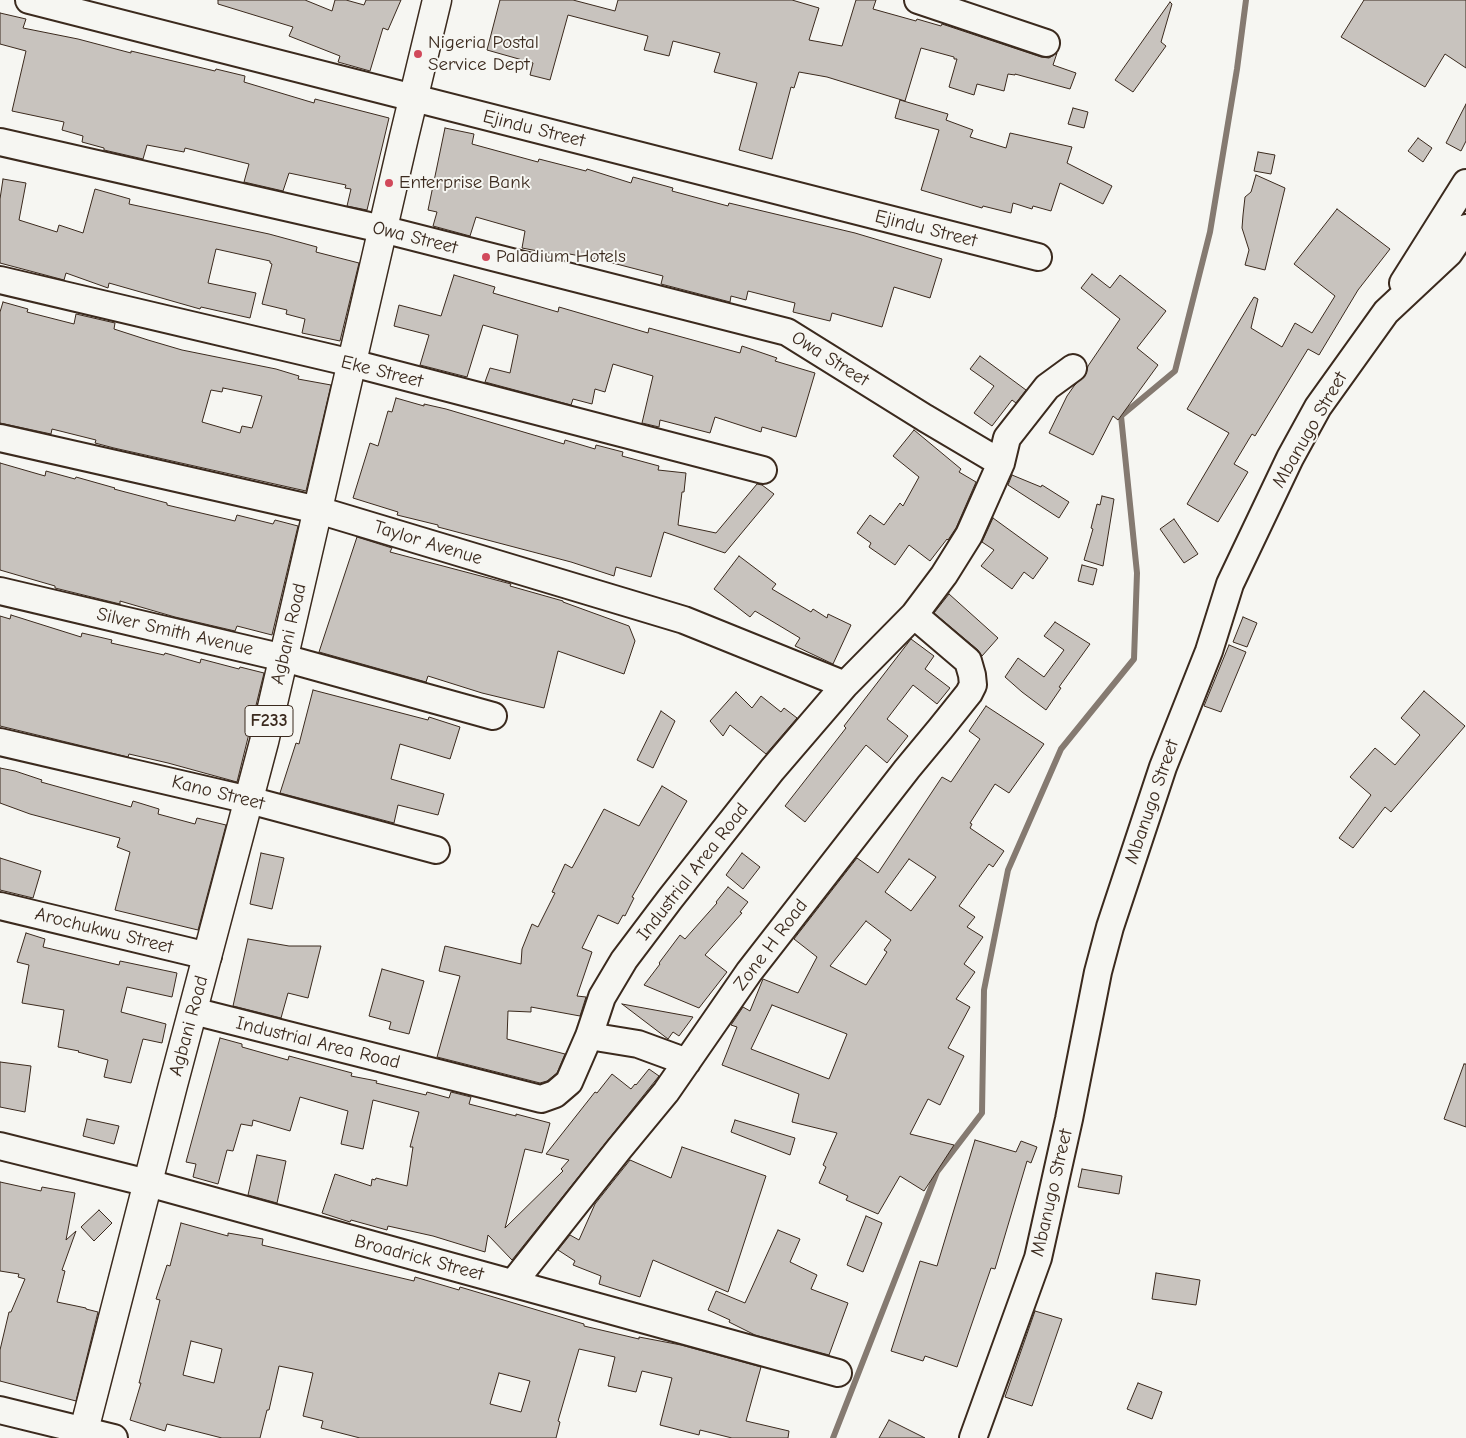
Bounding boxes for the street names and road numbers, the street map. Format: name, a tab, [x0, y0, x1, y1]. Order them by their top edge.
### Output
street label: Ejindu Street	[481, 105, 587, 153]
street label: Ejindu Street	[873, 205, 979, 253]
street label: Owa Street	[370, 216, 460, 260]
street label: Owa Street	[787, 326, 873, 392]
street label: Eke Street	[339, 351, 425, 393]
street label: Mbanugo Street	[1268, 368, 1352, 492]
street label: Taylor Avenue	[371, 516, 485, 570]
street label: Agbani Road	[266, 581, 312, 687]
street label: Silver Smith Avenue	[94, 603, 256, 661]
road number: F233	[245, 706, 293, 736]
street label: Mbanugo Street	[1120, 737, 1184, 867]
street label: Kano Street	[169, 770, 267, 816]
street label: Industrial Area Road	[632, 799, 754, 945]
street label: Zone H Road	[729, 895, 813, 995]
street label: Arochukwu Street	[33, 903, 175, 959]
street label: Agbani Road	[165, 973, 213, 1079]
street label: Industrial Area Road	[234, 1012, 402, 1074]
street label: Mbanugo Street	[1026, 1127, 1078, 1259]
street label: Broadrick Street	[352, 1230, 486, 1286]

